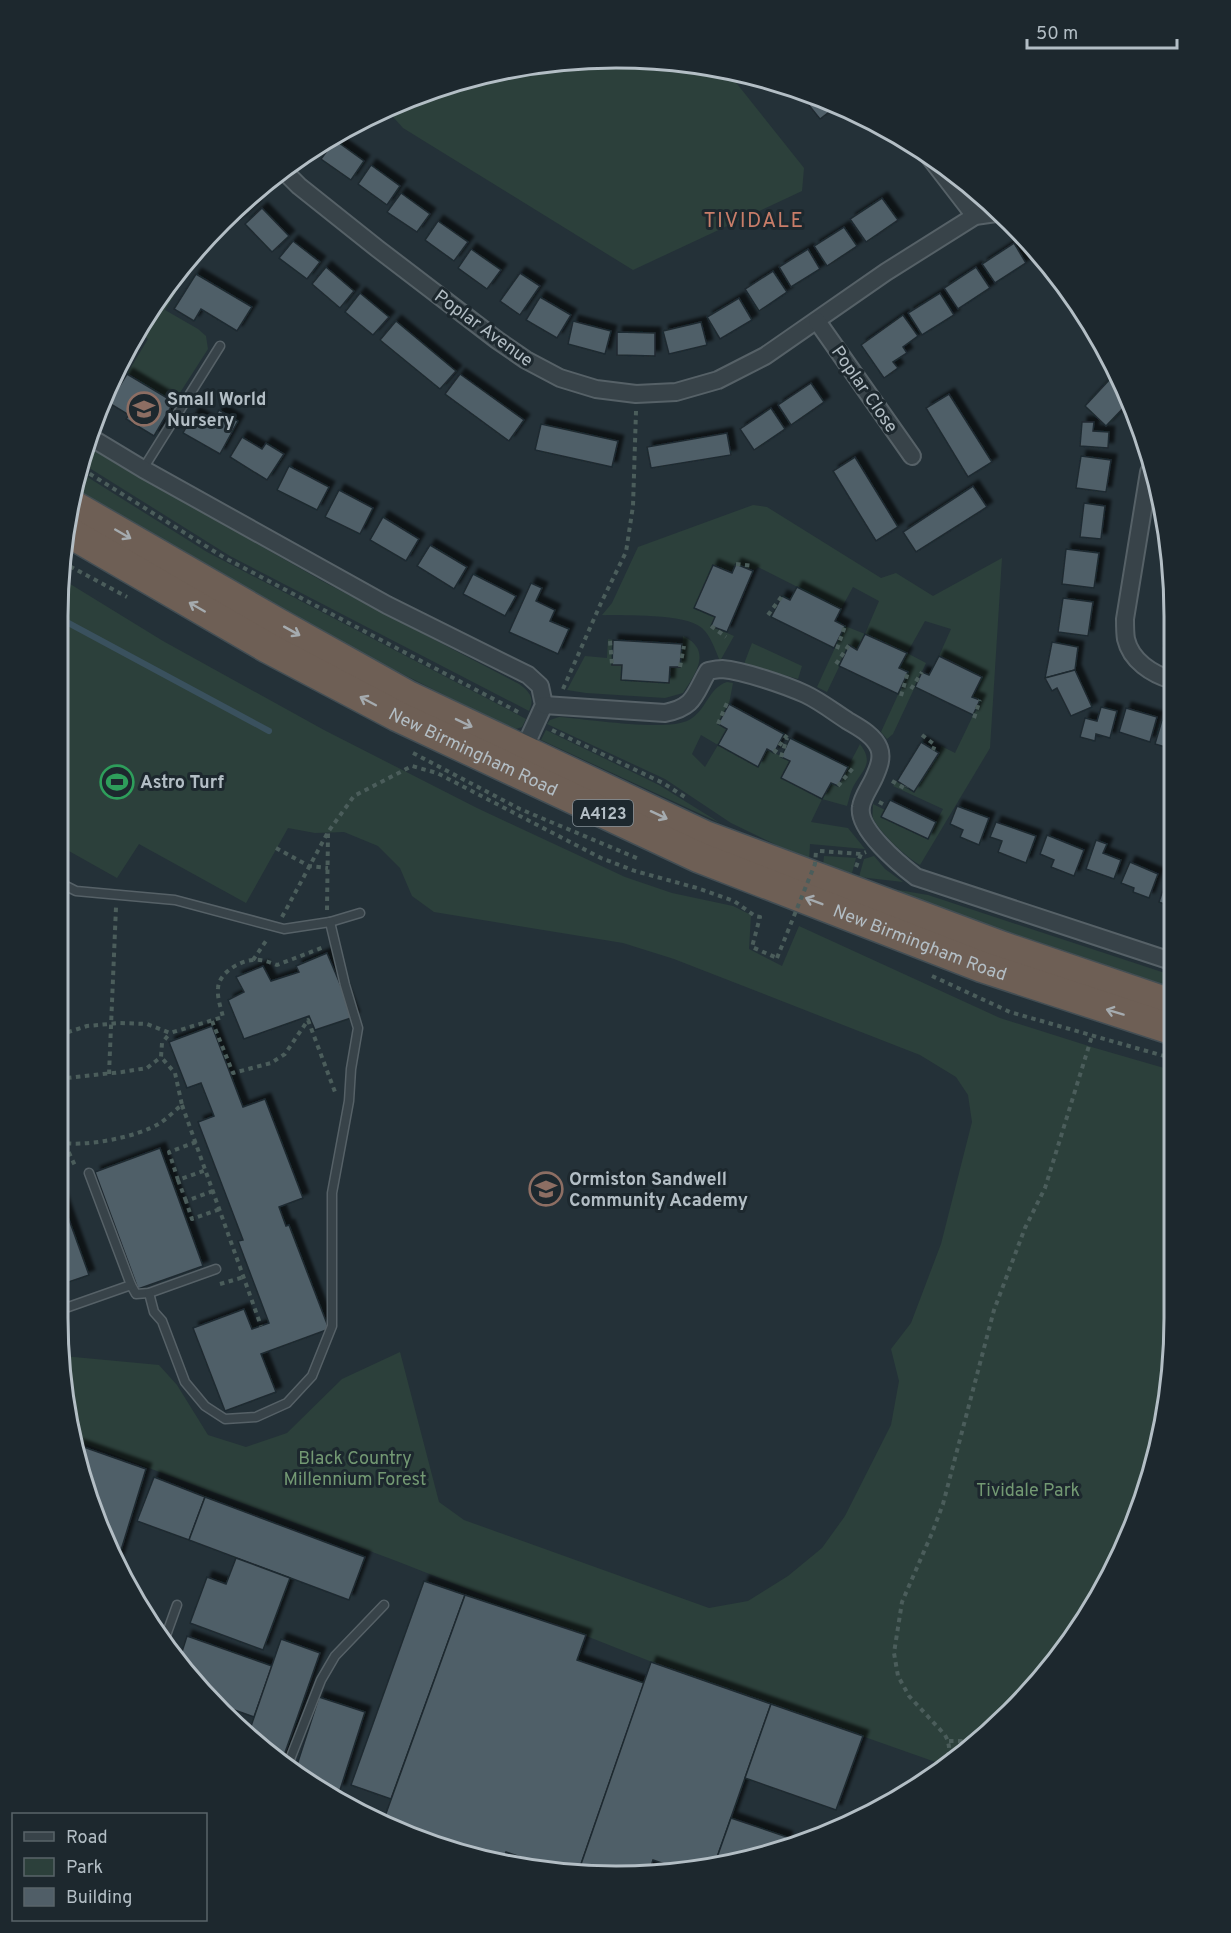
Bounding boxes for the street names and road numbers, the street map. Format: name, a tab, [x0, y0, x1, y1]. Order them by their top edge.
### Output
street label: Poplar Avenue	[429, 286, 537, 373]
street label: Poplar Close	[825, 342, 902, 438]
street label: New Birmingham Road	[384, 704, 561, 803]
road number: A4123	[573, 800, 633, 826]
street label: New Birmingham Road	[829, 900, 1009, 987]

